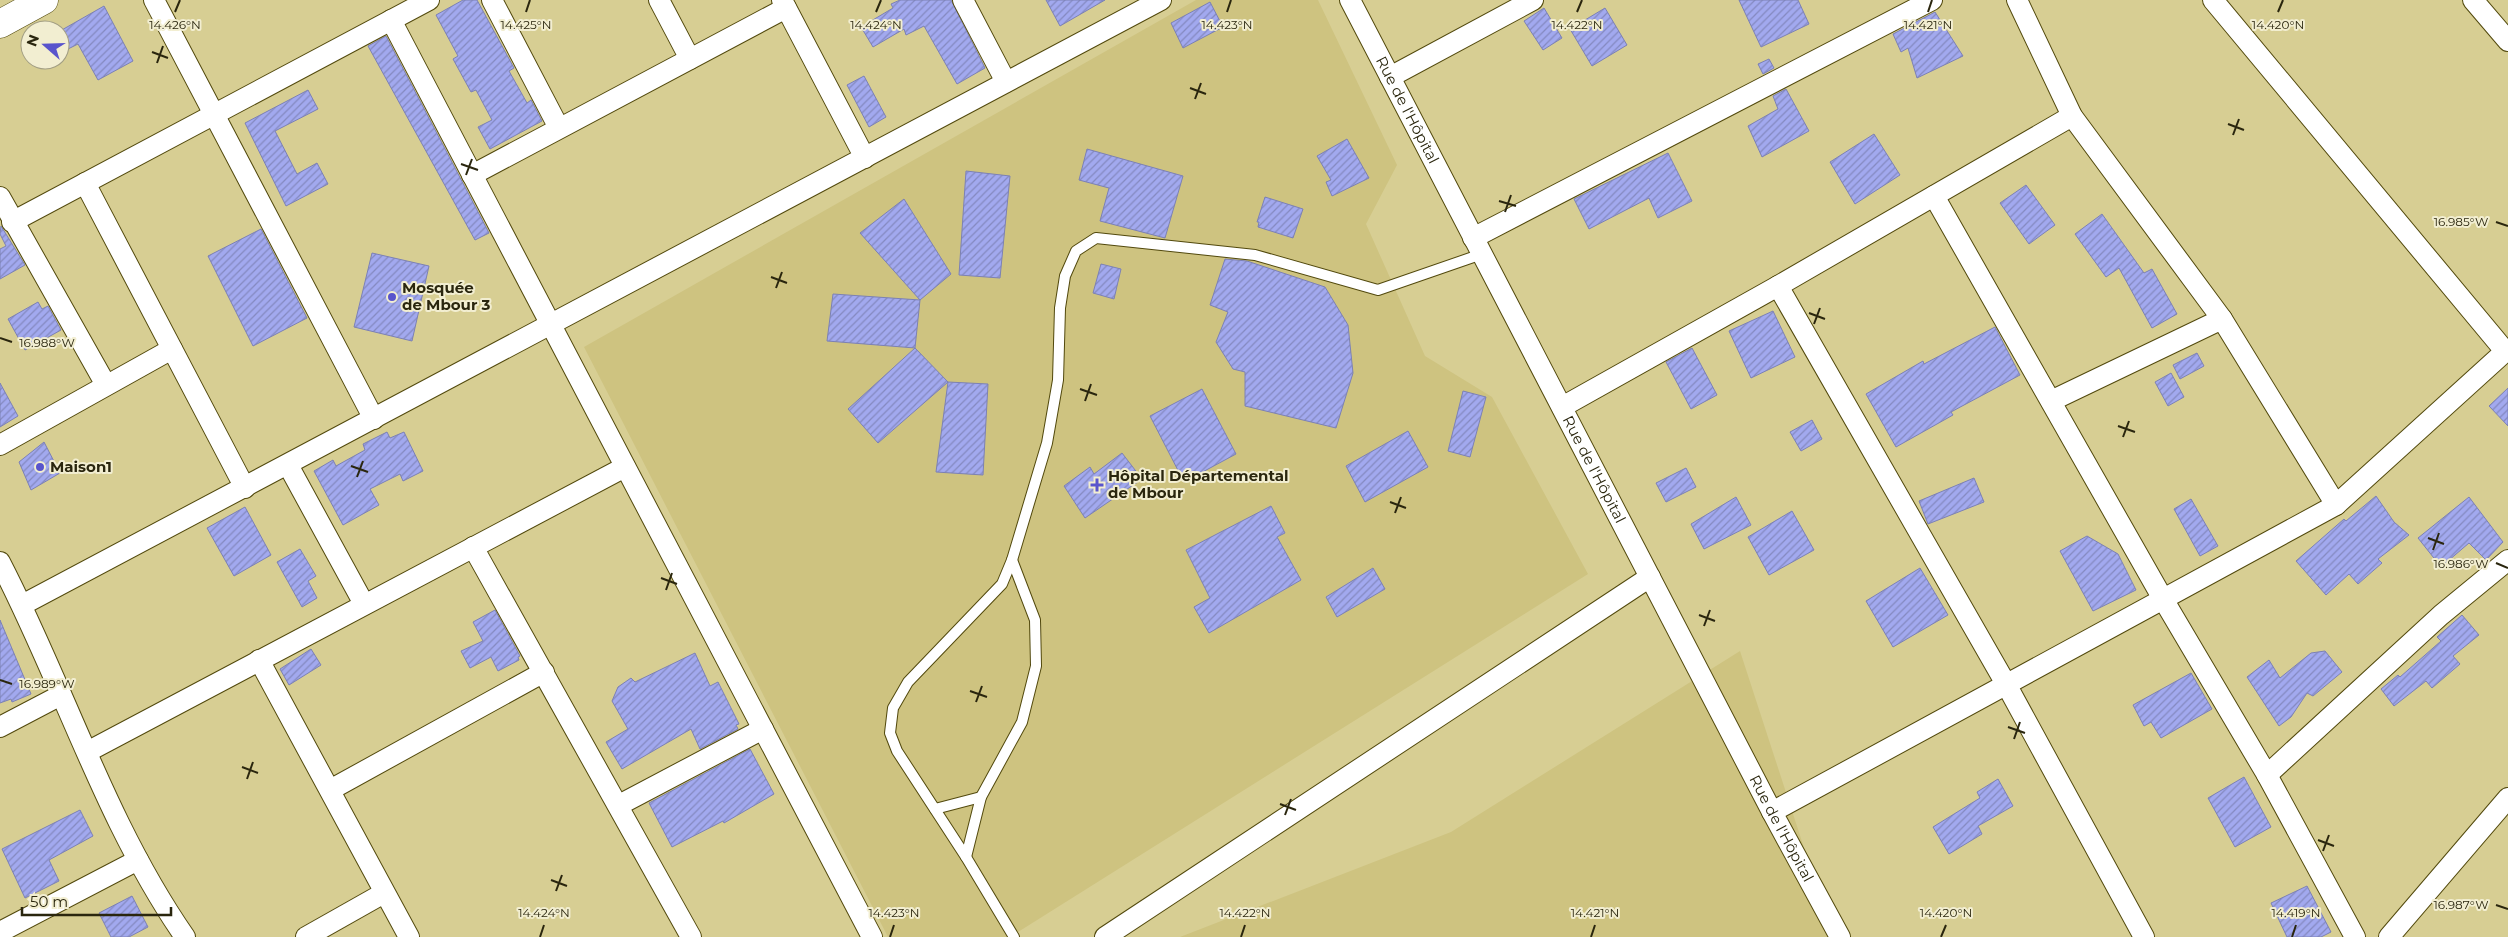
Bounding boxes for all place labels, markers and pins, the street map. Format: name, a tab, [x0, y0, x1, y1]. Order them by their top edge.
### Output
place label: Mosquée de Mbour 3	[402, 278, 491, 314]
marker: Mosquée de Mbour 3	[386, 291, 398, 303]
place label: Maison1	[50, 457, 112, 476]
marker: Maison1	[34, 461, 46, 473]
place label: Hôpital Départemental de Mbour	[1108, 466, 1288, 502]
marker: Hôpital Départemental de Mbour	[1090, 478, 1104, 492]

